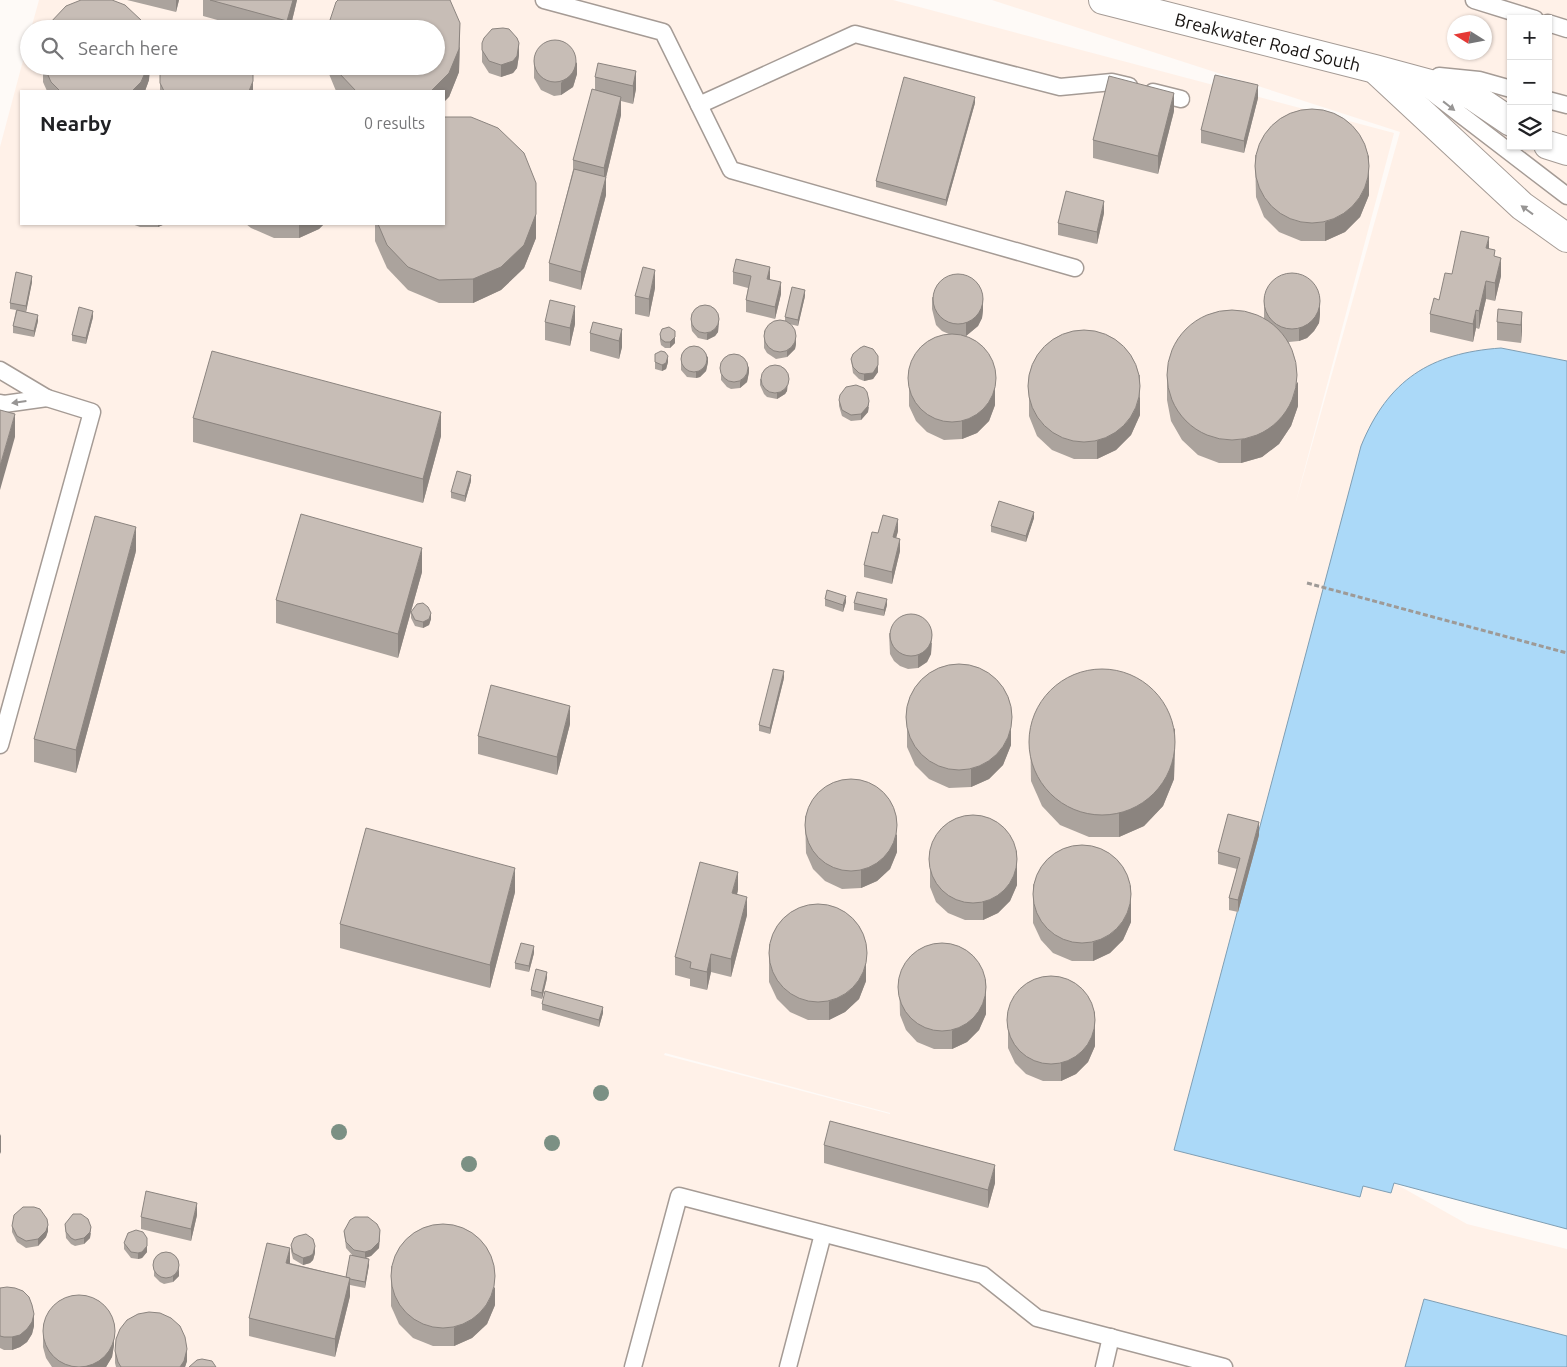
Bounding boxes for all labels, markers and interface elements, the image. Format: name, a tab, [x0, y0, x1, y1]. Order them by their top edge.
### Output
street label: Breakwater Road South	[1173, 9, 1363, 75]
north arrow	[1447, 15, 1492, 60]
map controls	[1507, 15, 1552, 150]
button: +	[1507, 15, 1552, 60]
search box	[20, 20, 445, 75]
icon: search	[38, 34, 66, 62]
text: Search here	[78, 37, 178, 59]
button: −	[1507, 60, 1552, 105]
one-way arrow	[1442, 100, 1455, 111]
button: layers	[1507, 105, 1552, 150]
text: Nearby	[40, 111, 111, 135]
text: 0 results	[364, 114, 425, 132]
one-way arrow	[1520, 205, 1534, 215]
one-way arrow	[10, 399, 26, 407]

